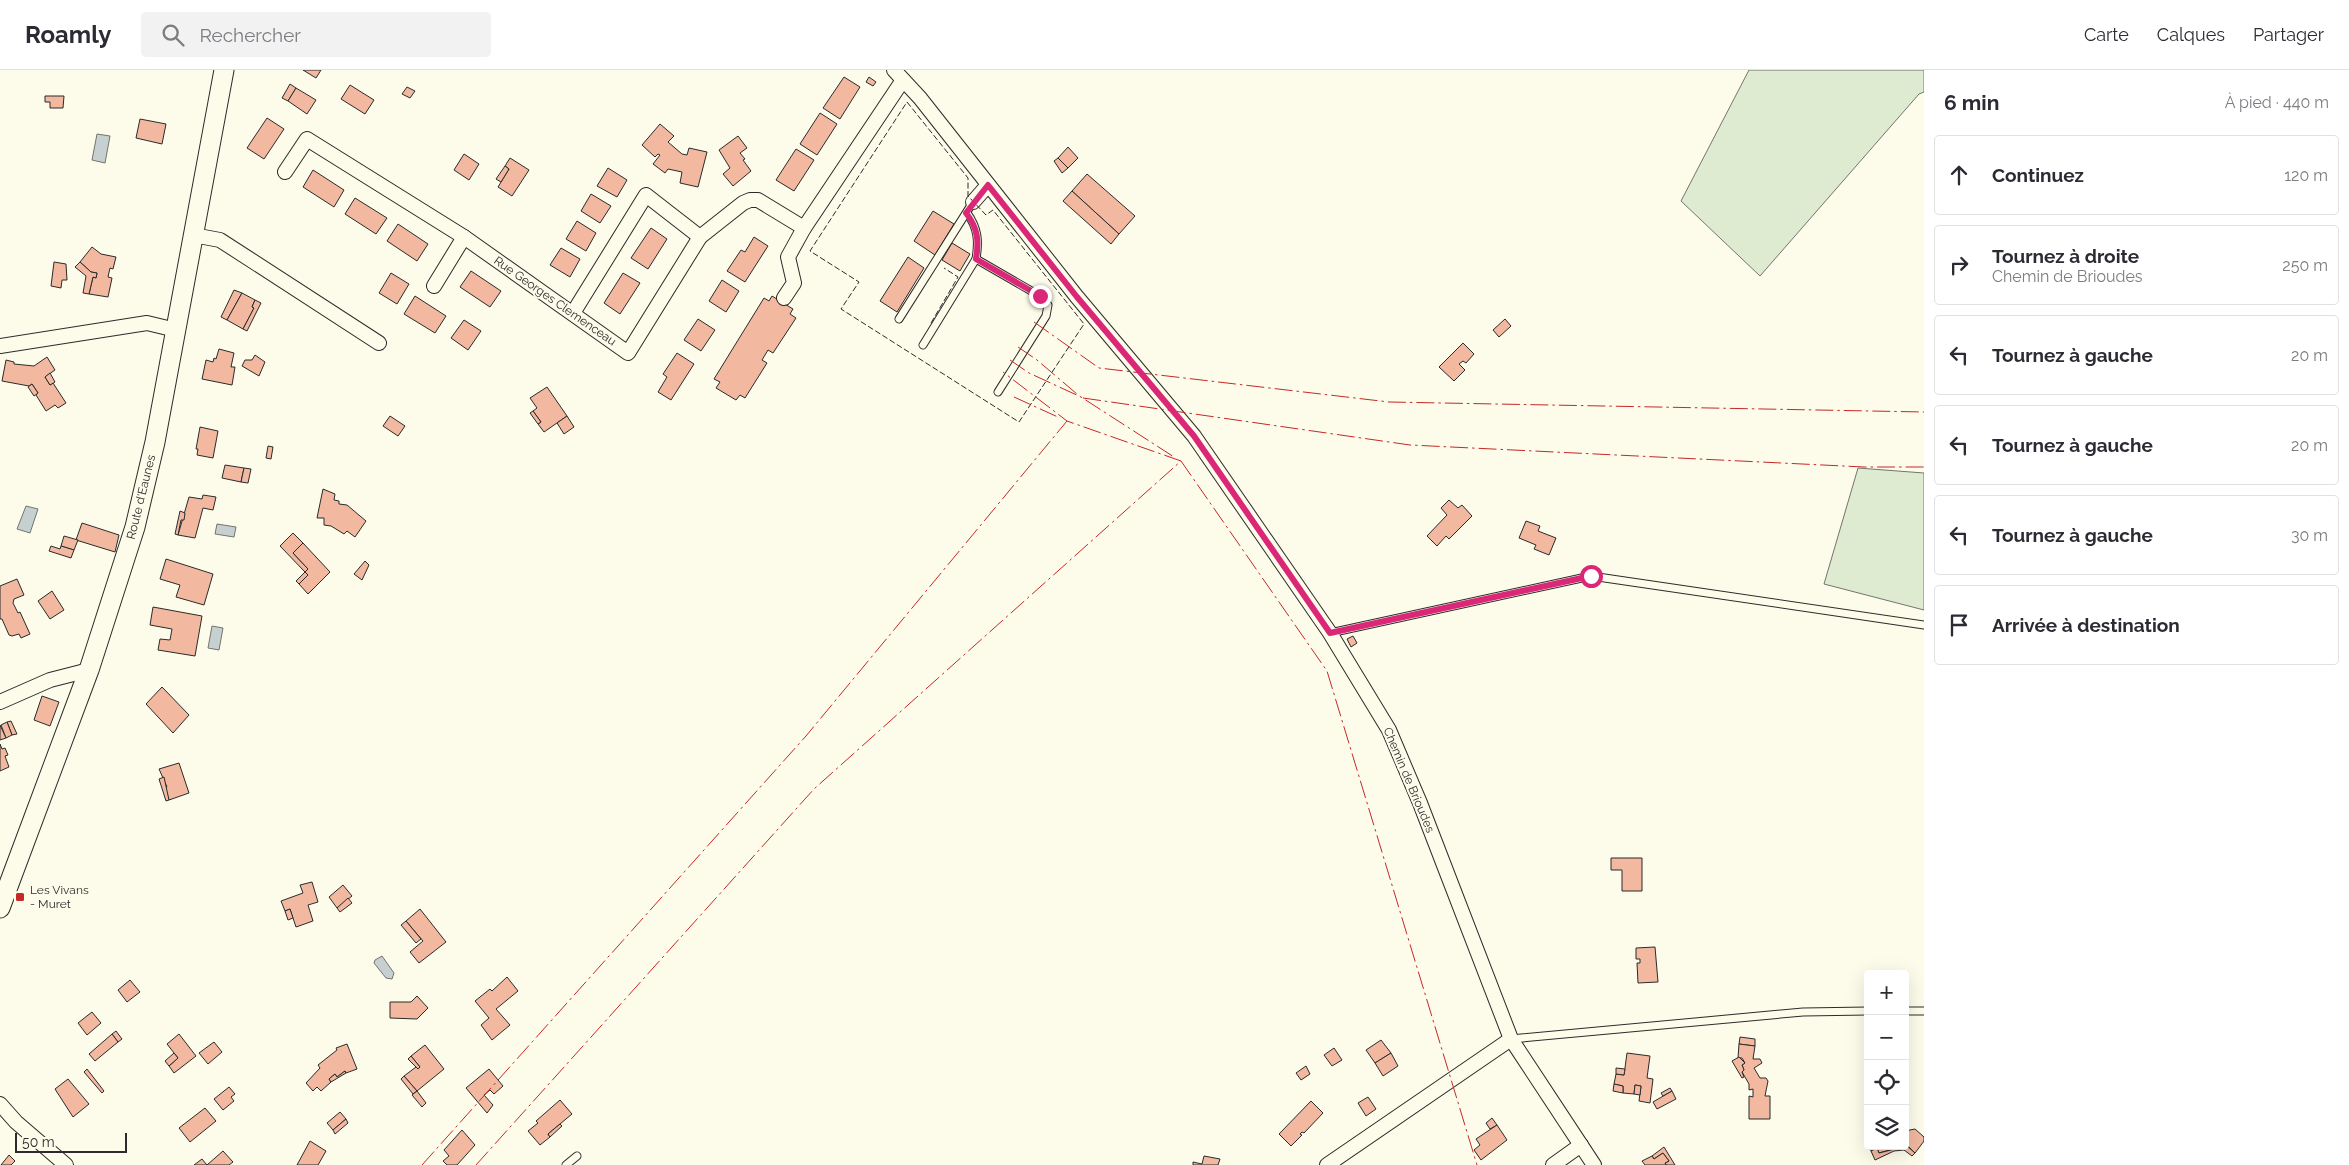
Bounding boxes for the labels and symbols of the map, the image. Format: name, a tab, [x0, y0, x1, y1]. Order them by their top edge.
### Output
street label: Rue Georges Clemenceau	[491, 253, 619, 349]
route end	[1029, 285, 1052, 308]
street label: Route d'Eaunes	[124, 453, 158, 541]
route start	[1580, 565, 1603, 588]
street label: Chemin de Brioudes	[1380, 725, 1438, 835]
place label: Les Vivans - Muret	[30, 883, 89, 911]
marker: Les Vivans - Muret	[14, 891, 26, 903]
scale bar	[15, 1130, 128, 1153]

